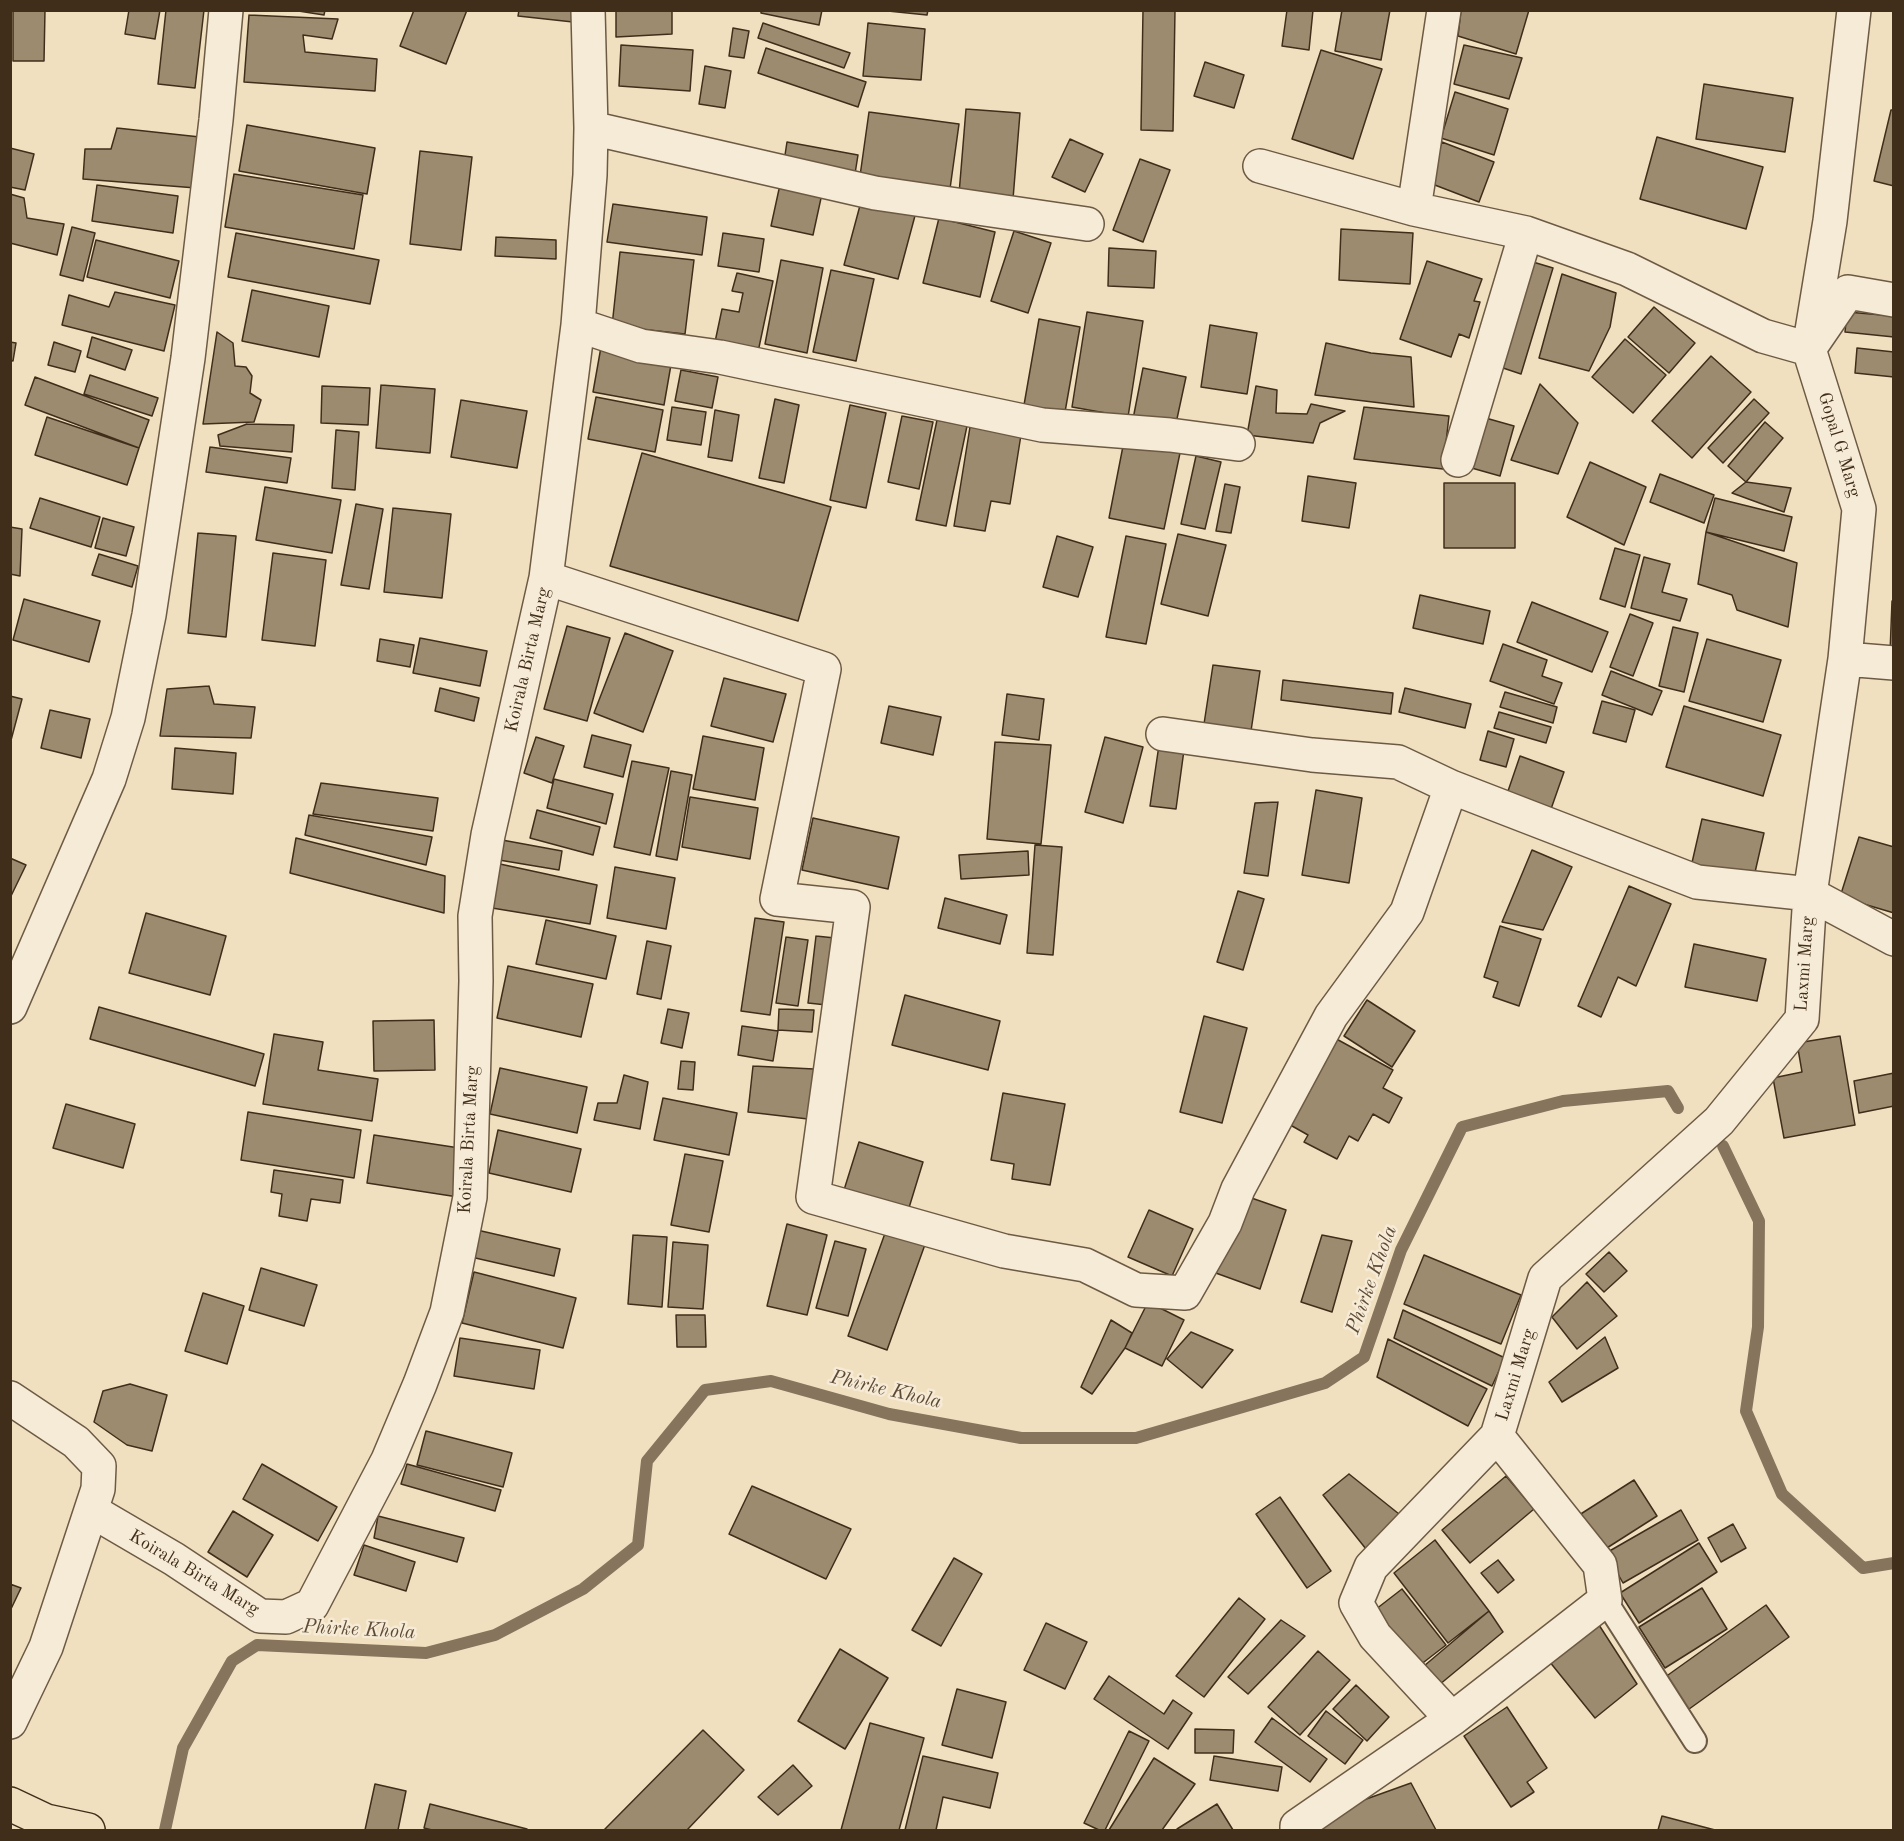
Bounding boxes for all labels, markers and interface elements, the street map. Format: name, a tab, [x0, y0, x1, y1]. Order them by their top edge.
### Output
street label: Gopal G Marg	[1813, 390, 1865, 500]
street label: Koirala Birta Marg	[501, 585, 555, 735]
street label: Laxmi Marg	[1791, 916, 1819, 1012]
street label: Koirala Birta Marg	[454, 1065, 484, 1215]
water label: Phirke Khola	[1341, 1223, 1403, 1337]
street label: Laxmi Marg	[1492, 1326, 1540, 1424]
water label: Phirke Khola	[828, 1366, 944, 1414]
street label: Koirala Birta Marg	[125, 1526, 263, 1620]
water label: Phirke Khola	[302, 1615, 416, 1645]

